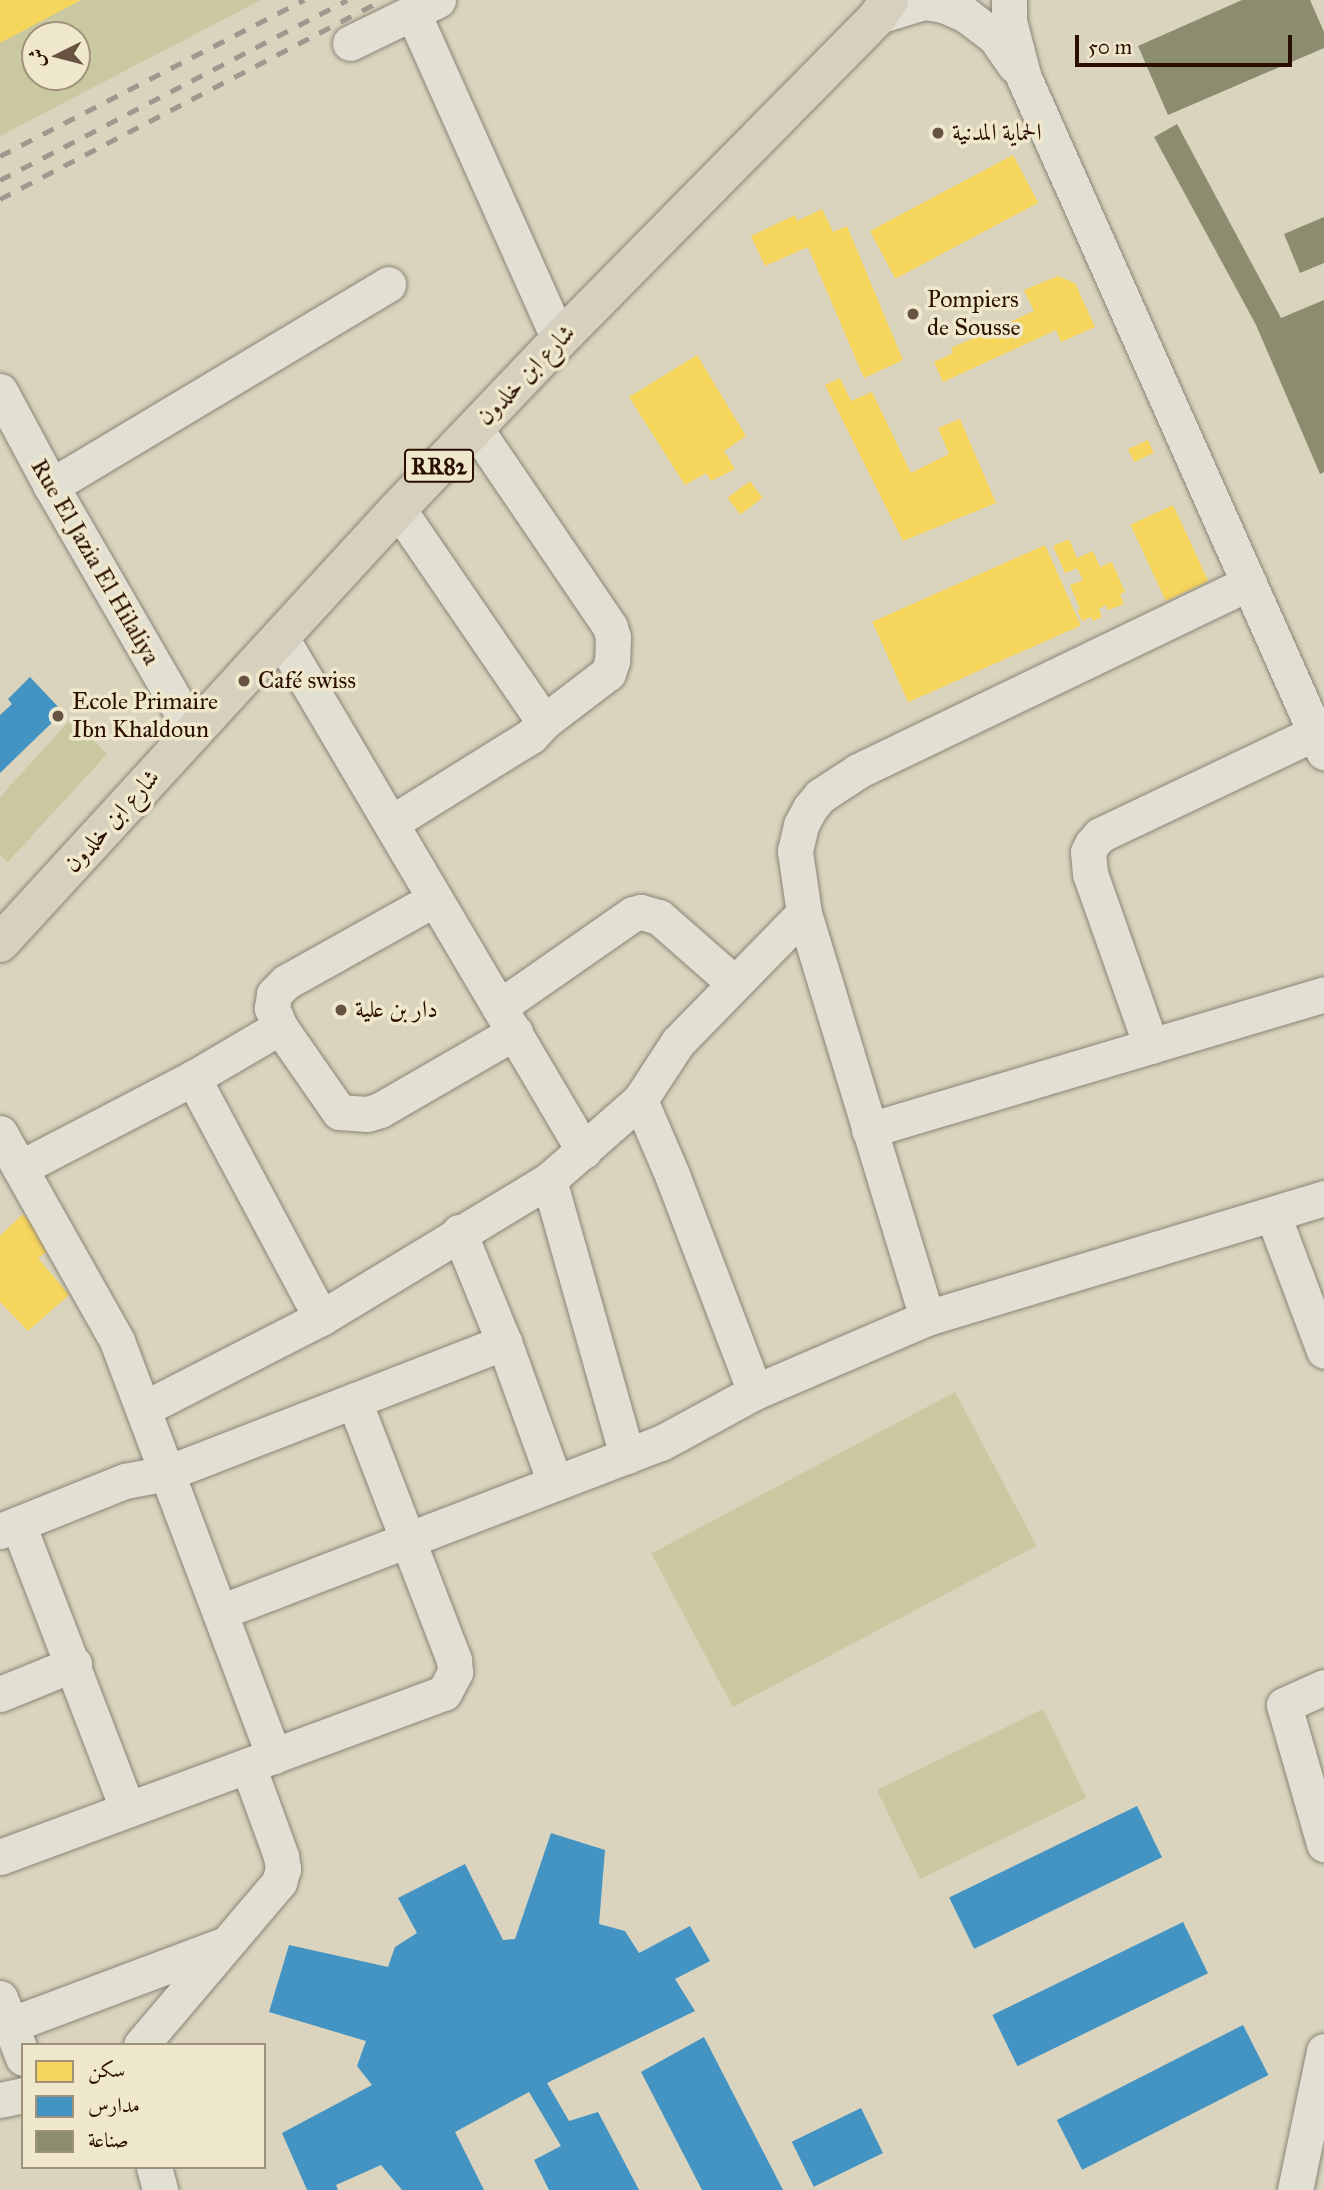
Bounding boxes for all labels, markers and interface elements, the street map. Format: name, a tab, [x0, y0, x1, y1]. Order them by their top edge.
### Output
north arrow	[21, 21, 91, 91]
scale bar	[1079, 21, 1296, 65]
text: 50 m	[1088, 34, 1132, 60]
text: ش	[24, 47, 49, 69]
place label: الحماية المدنية	[952, 119, 1042, 147]
marker: الحماية المدنية	[930, 125, 946, 141]
place label: Pompiers de Sousse	[927, 286, 1021, 342]
marker: Pompiers de Sousse	[905, 306, 921, 322]
street label: شارع ابن خلدون	[471, 319, 581, 431]
road number: RR82	[404, 446, 474, 486]
street label: Rue El Jazia El Hilaliya	[24, 454, 166, 670]
place label: Café swiss	[258, 667, 356, 695]
marker: Café swiss	[236, 673, 252, 689]
place label: Ecole Primaire Ibn Khaldoun	[72, 688, 218, 744]
marker: Ecole Primaire Ibn Khaldoun	[50, 708, 66, 724]
street label: شارع ابن خلدون	[58, 763, 166, 879]
place label: دار بن علية	[355, 996, 438, 1024]
marker: دار بن علية	[333, 1002, 349, 1018]
legend	[21, 2043, 266, 2169]
text: سكن	[88, 2057, 125, 2083]
text: مدارس	[88, 2092, 140, 2118]
text: صناعة	[88, 2127, 129, 2153]

